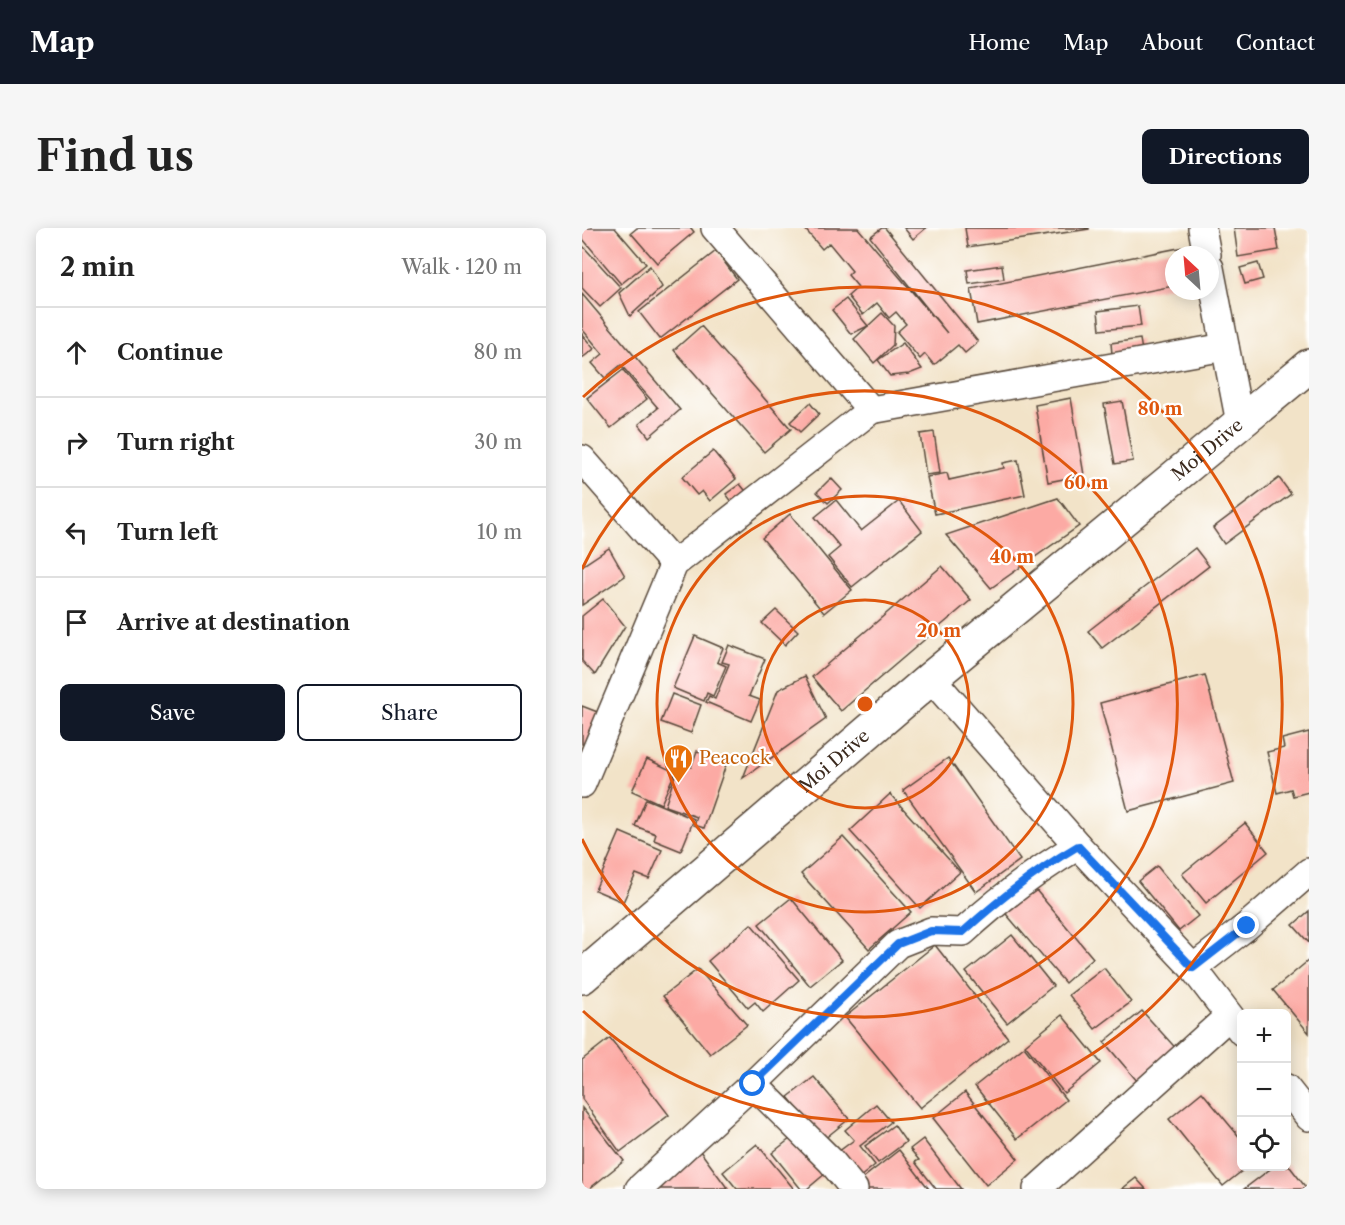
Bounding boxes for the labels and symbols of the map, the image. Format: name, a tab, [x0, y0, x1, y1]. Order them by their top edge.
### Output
north arrow	[1165, 246, 1219, 300]
text: 80 m	[1137, 398, 1183, 420]
street label: Moi Drive	[1167, 414, 1248, 486]
text: 60 m	[1064, 472, 1108, 494]
text: 40 m	[990, 546, 1034, 568]
text: 20 m	[917, 620, 961, 642]
centre of rings	[855, 694, 875, 714]
street label: Moi Drive	[794, 725, 874, 797]
restaurant icon: Peacock	[662, 742, 694, 784]
place label: Peacock	[699, 747, 772, 769]
route end	[1233, 912, 1259, 938]
route start	[739, 1070, 765, 1096]

